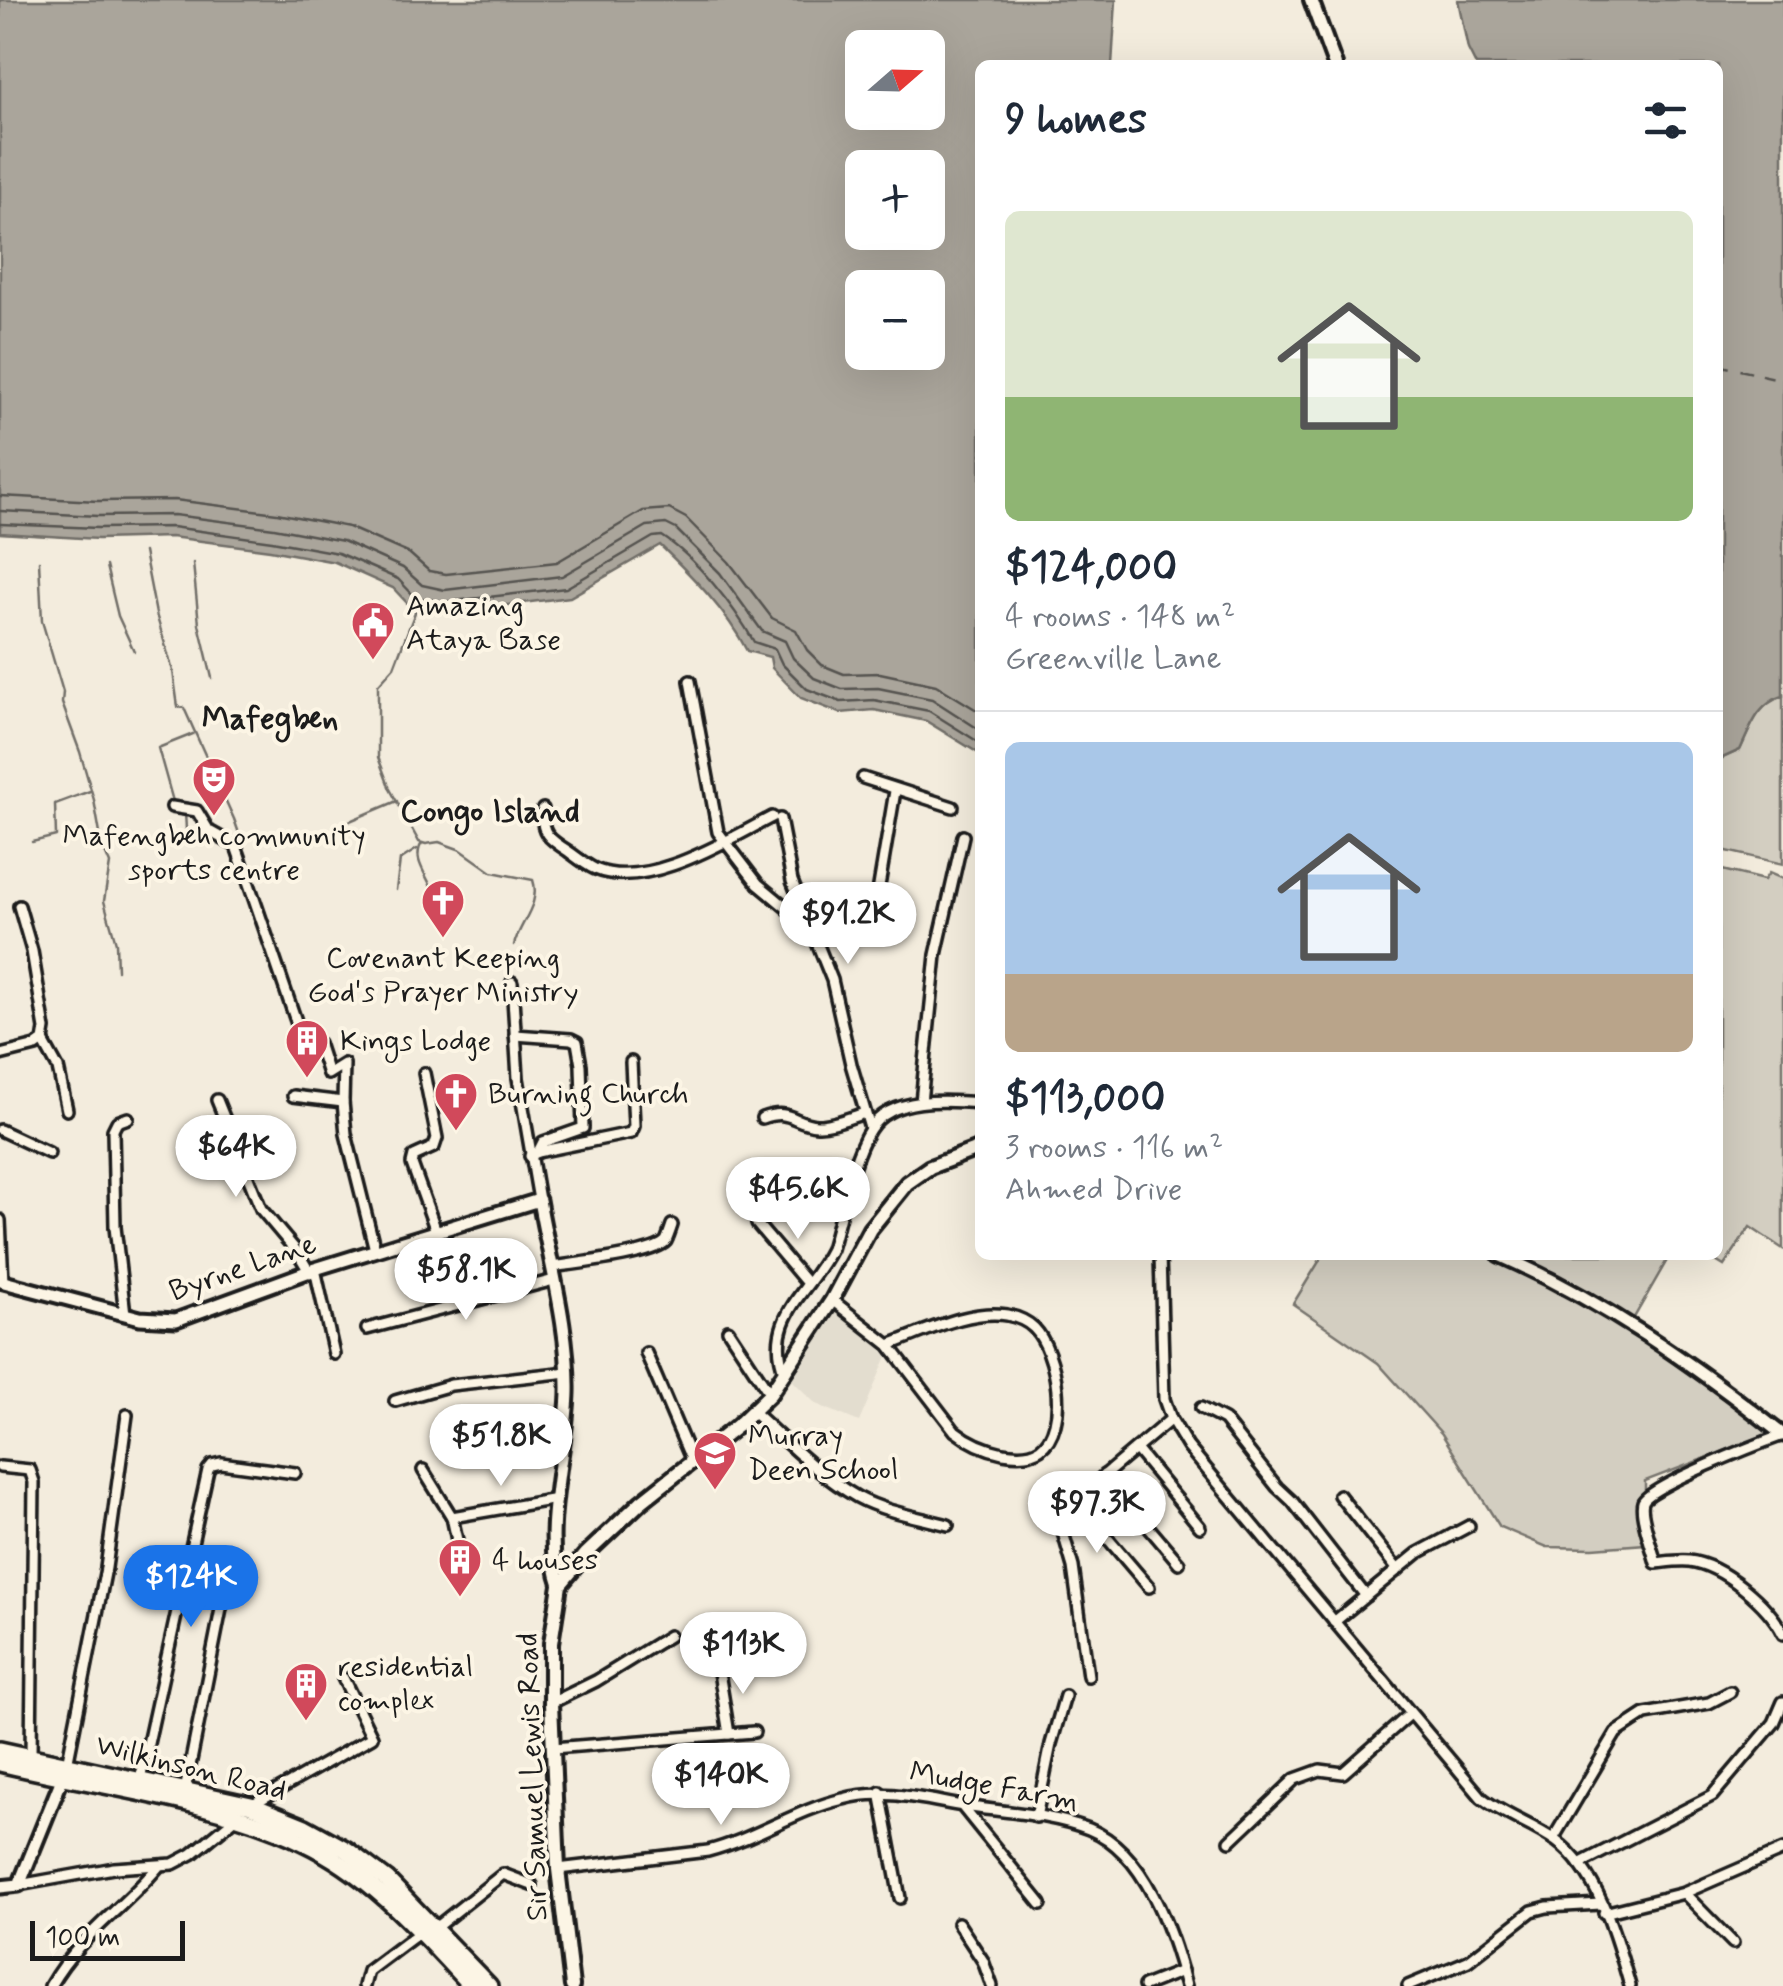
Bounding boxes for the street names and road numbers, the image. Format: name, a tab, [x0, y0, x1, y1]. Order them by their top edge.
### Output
street label: Byrne Lane	[164, 1225, 322, 1311]
street label: Sir Samuel Lewis Road	[508, 1632, 558, 1922]
street label: Wilkinson Road	[92, 1725, 290, 1811]
street label: Mudge Farm	[906, 1753, 1082, 1823]

